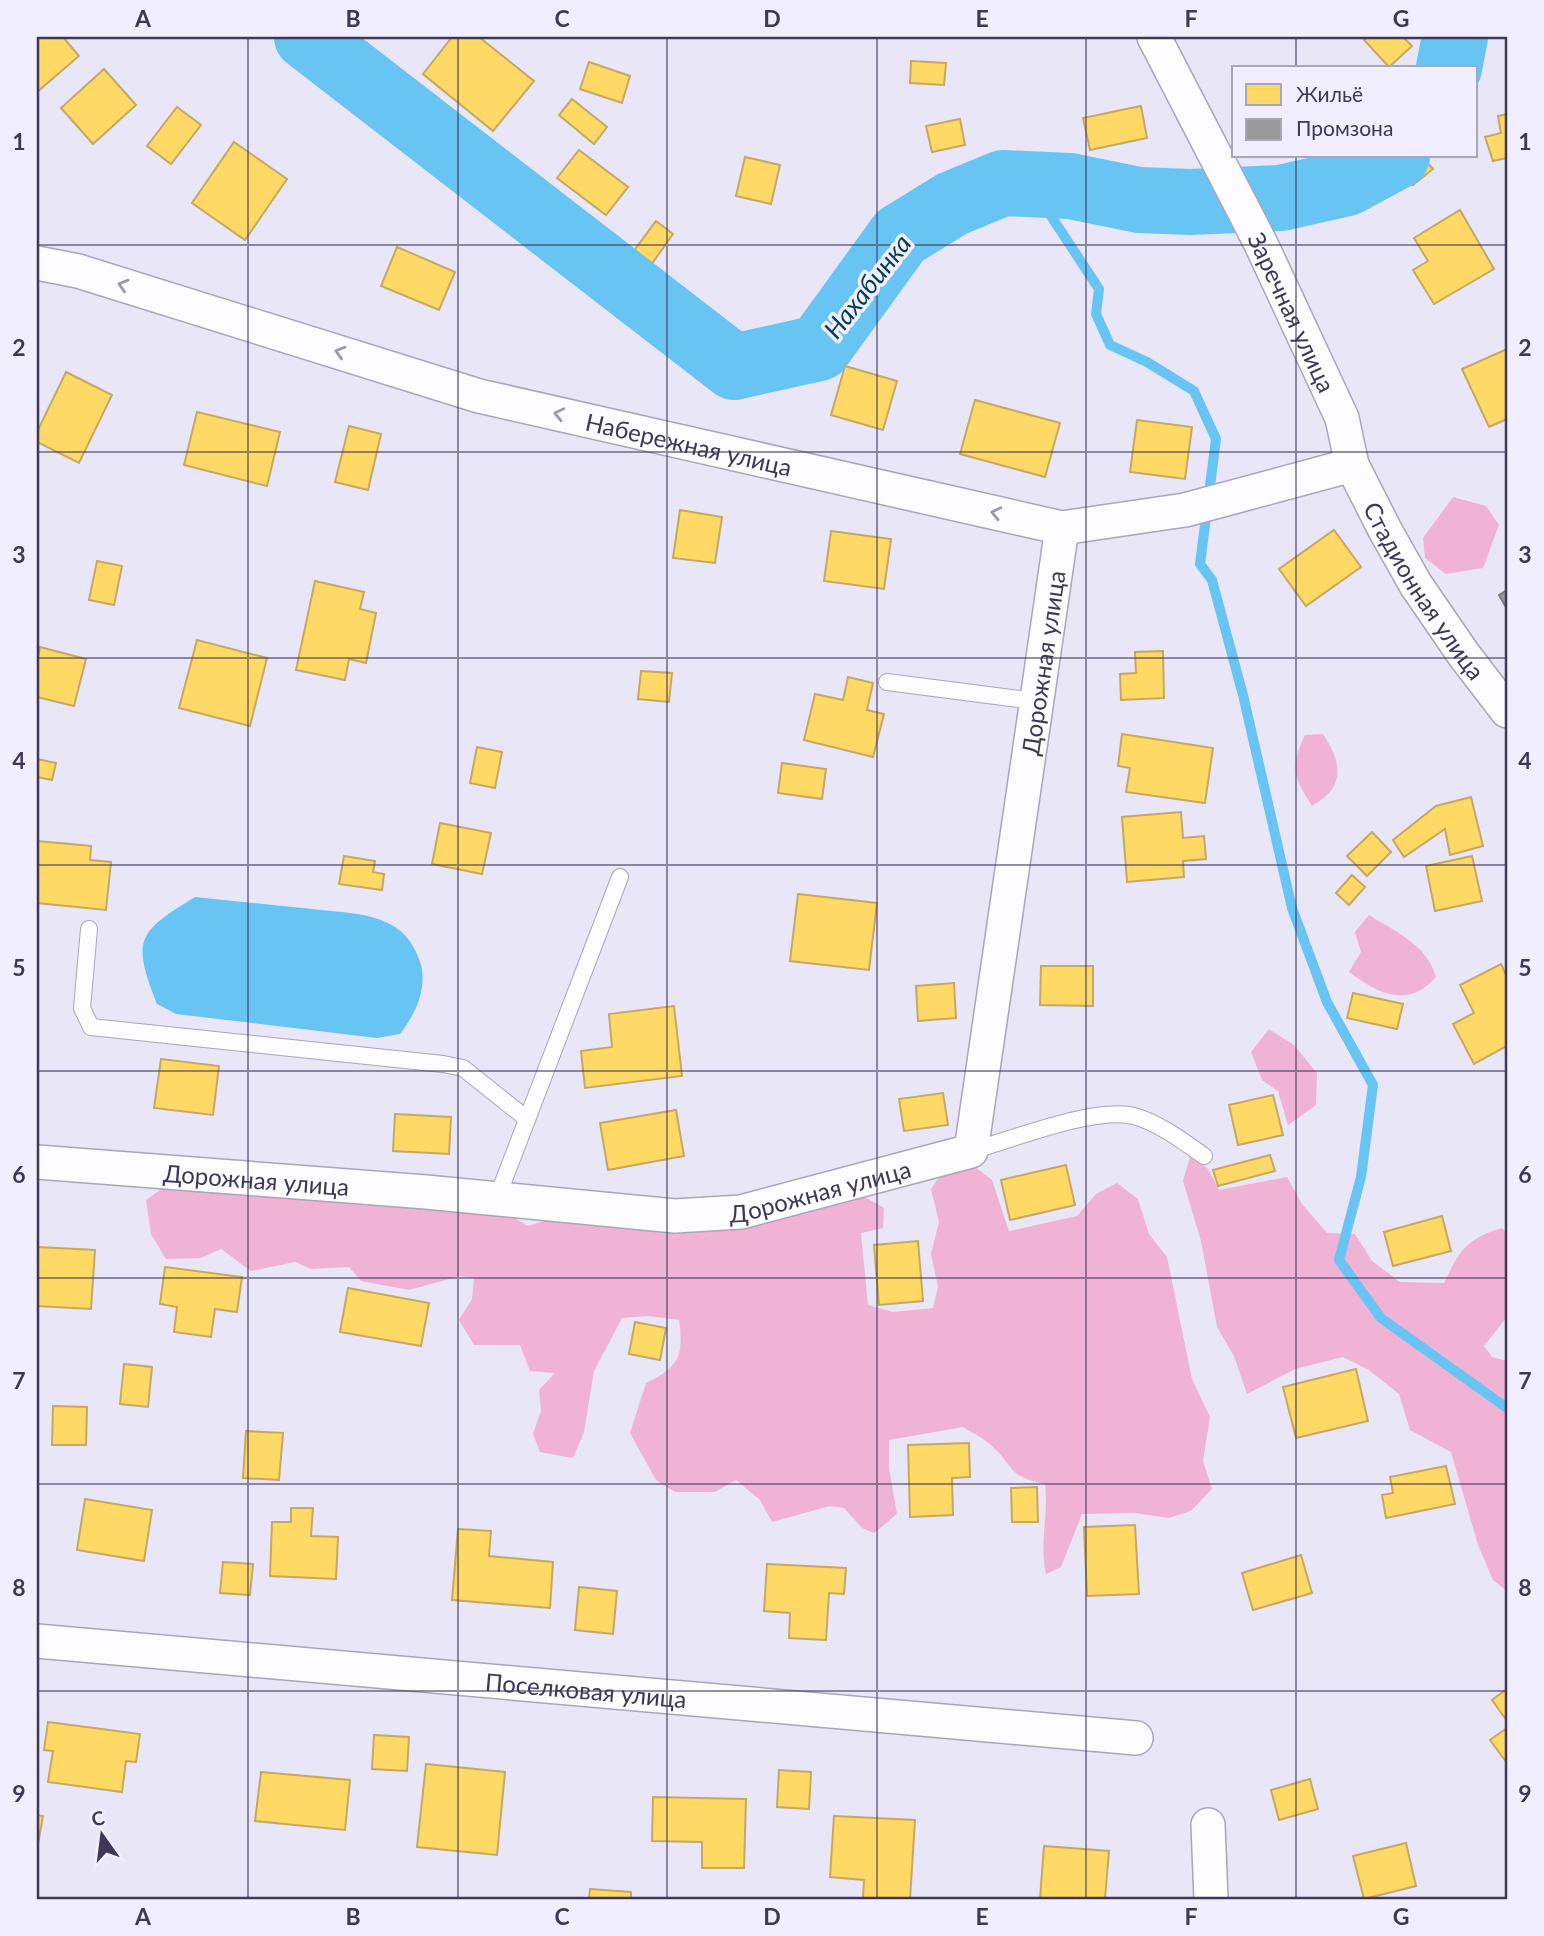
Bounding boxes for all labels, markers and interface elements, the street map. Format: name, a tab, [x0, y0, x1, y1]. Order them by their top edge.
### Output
text: A	[134, 4, 152, 32]
text: B	[345, 4, 361, 32]
text: C	[554, 4, 570, 32]
text: D	[763, 4, 781, 32]
text: E	[975, 4, 989, 32]
text: F	[1184, 4, 1198, 32]
text: G	[1393, 4, 1409, 32]
legend	[1232, 66, 1478, 158]
text: Жильё	[1296, 81, 1363, 106]
text: Промзона	[1296, 115, 1393, 140]
text: 1	[12, 127, 26, 155]
text: 1	[1518, 127, 1532, 155]
street label: Заречная улица	[1243, 227, 1342, 397]
water label: Нахабинка	[817, 228, 917, 344]
one-way arrow	[117, 279, 129, 293]
text: 2	[12, 333, 26, 361]
text: 2	[1518, 333, 1532, 361]
one-way arrow	[334, 346, 346, 361]
street label: Набережная улица	[583, 406, 795, 481]
one-way arrow	[553, 407, 565, 422]
street label: Стадионная улица	[1358, 497, 1491, 685]
one-way arrow	[990, 506, 1002, 521]
text: 3	[12, 540, 26, 568]
text: 3	[1518, 540, 1532, 568]
street label: Дорожная улица	[1015, 568, 1070, 757]
text: 4	[12, 746, 26, 774]
text: 4	[1518, 746, 1532, 774]
text: 5	[12, 953, 26, 981]
text: 5	[1518, 953, 1532, 981]
street label: Дорожная улица	[729, 1153, 914, 1227]
street label: Дорожная улица	[162, 1157, 350, 1201]
text: 6	[12, 1160, 26, 1188]
text: 6	[1518, 1160, 1532, 1188]
text: 7	[12, 1366, 26, 1394]
text: 7	[1518, 1366, 1532, 1394]
text: 8	[12, 1573, 26, 1601]
text: 8	[1518, 1573, 1532, 1601]
street label: Поселковая улица	[484, 1666, 688, 1713]
text: 9	[12, 1779, 26, 1807]
text: 9	[1518, 1779, 1532, 1807]
north arrow	[66, 1800, 136, 1870]
text: С	[89, 1805, 107, 1831]
text: A	[134, 1902, 152, 1930]
text: B	[345, 1902, 361, 1930]
text: C	[554, 1902, 570, 1930]
text: D	[763, 1902, 781, 1930]
text: E	[975, 1902, 989, 1930]
text: F	[1184, 1902, 1198, 1930]
text: G	[1393, 1902, 1409, 1930]

